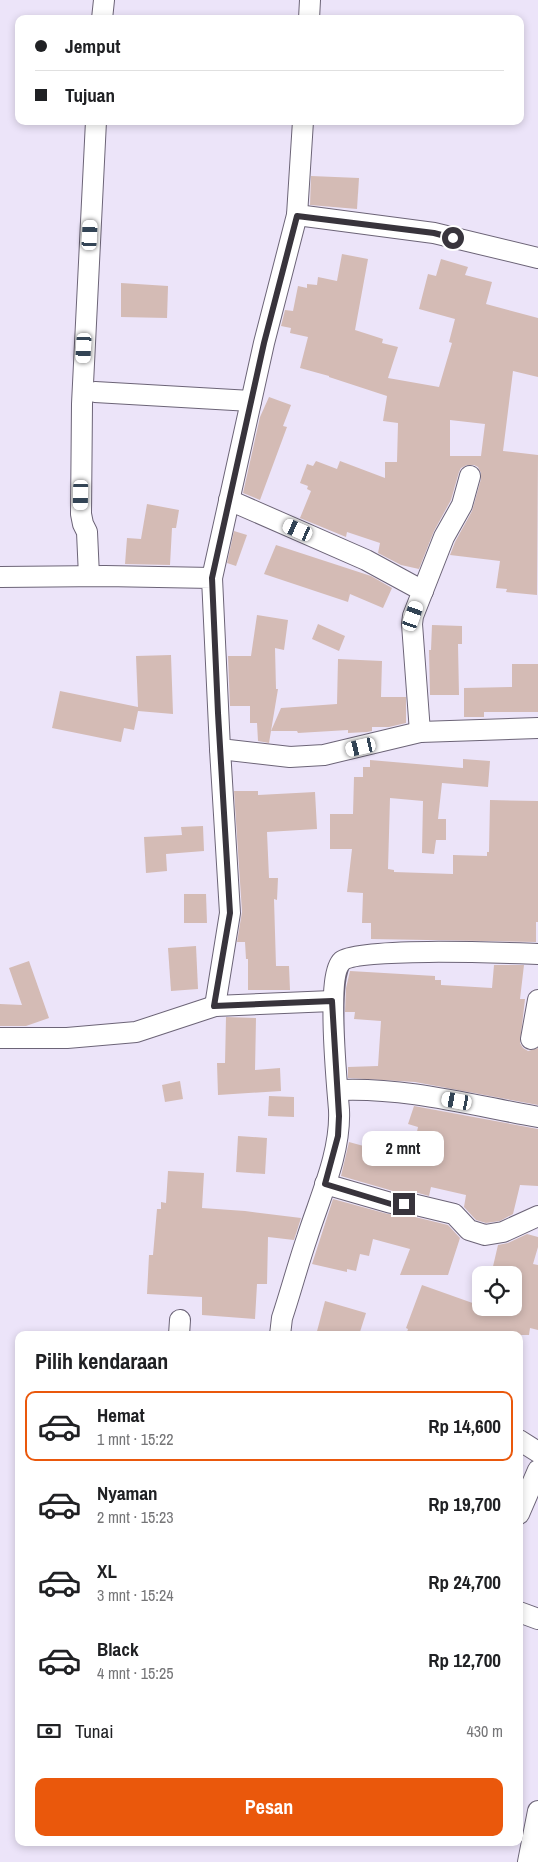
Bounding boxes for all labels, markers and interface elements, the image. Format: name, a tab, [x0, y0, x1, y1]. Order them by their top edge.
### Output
text: Jemput	[65, 33, 120, 59]
text: Tujuan	[65, 82, 115, 108]
car	[81, 220, 98, 250]
route start	[442, 227, 464, 249]
car	[75, 333, 92, 363]
car	[73, 480, 88, 510]
car	[281, 517, 314, 543]
car	[401, 599, 424, 633]
car	[344, 736, 377, 758]
car	[440, 1091, 473, 1111]
callout: 2 mnt	[363, 1132, 445, 1166]
text: 2 mnt	[386, 1137, 421, 1159]
route end	[393, 1193, 415, 1215]
map controls	[472, 1266, 522, 1316]
button: locate	[472, 1266, 522, 1316]
text: Pilih kendaraan	[35, 1346, 168, 1376]
text: Hemat	[97, 1402, 145, 1428]
icon: car	[37, 1404, 82, 1449]
text: Rp 14,600	[428, 1413, 501, 1439]
text: 1 mnt · 15:22	[97, 1428, 174, 1450]
text: Nyaman	[97, 1480, 158, 1506]
icon: car	[37, 1482, 82, 1527]
text: Rp 19,700	[428, 1491, 501, 1517]
text: 2 mnt · 15:23	[97, 1506, 174, 1528]
text: XL	[97, 1558, 117, 1584]
icon: car	[37, 1560, 82, 1605]
text: Rp 24,700	[428, 1569, 501, 1595]
text: 3 mnt · 15:24	[97, 1584, 174, 1606]
text: Black	[97, 1636, 139, 1662]
icon: car	[37, 1638, 82, 1683]
text: Rp 12,700	[428, 1647, 501, 1673]
text: 4 mnt · 15:25	[97, 1662, 174, 1684]
icon: cash	[35, 1717, 63, 1745]
text: Tunai	[75, 1718, 114, 1744]
text: 430 m	[467, 1720, 503, 1742]
button: Pesan	[35, 1778, 503, 1836]

